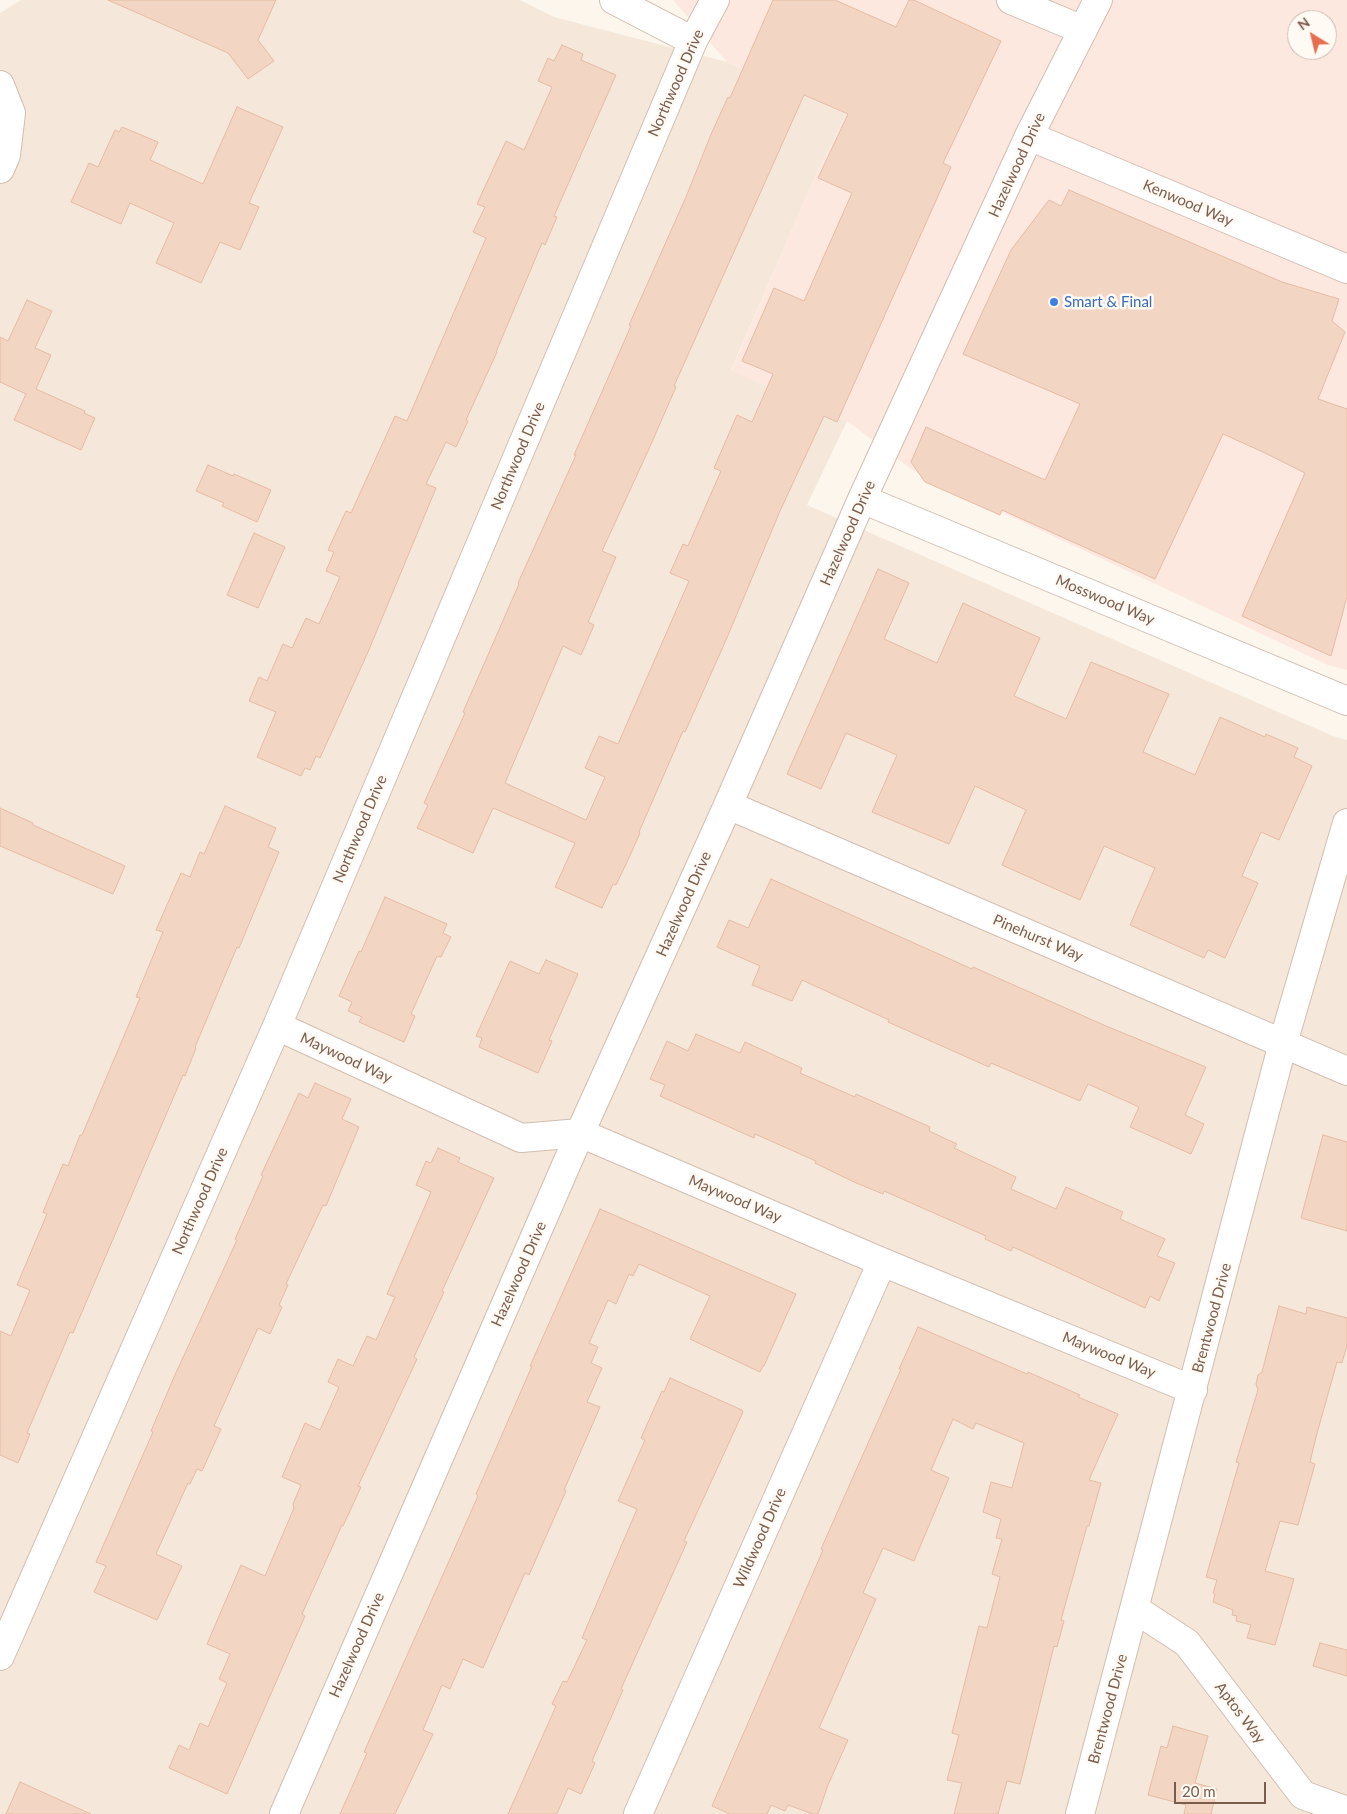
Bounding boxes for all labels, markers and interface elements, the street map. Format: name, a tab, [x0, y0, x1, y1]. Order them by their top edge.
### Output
north arrow	[1287, 10, 1337, 60]
text: N	[1294, 13, 1313, 33]
street label: Northwood Drive	[644, 27, 708, 139]
street label: Hazelwood Drive	[985, 110, 1049, 220]
street label: Kenwood Way	[1140, 176, 1236, 230]
place label: Smart & Final	[1064, 293, 1152, 311]
marker: Smart & Final	[1048, 296, 1060, 308]
street label: Northwood Drive	[487, 399, 549, 513]
street label: Hazelwood Drive	[817, 478, 879, 588]
street label: Mosswood Way	[1053, 571, 1157, 629]
street label: Northwood Drive	[329, 772, 391, 886]
street label: Hazelwood Drive	[653, 849, 715, 959]
street label: Pinehurst Way	[990, 911, 1086, 965]
street label: Maywood Way	[297, 1029, 395, 1087]
street label: Northwood Drive	[168, 1145, 232, 1257]
street label: Maywood Way	[686, 1171, 784, 1227]
street label: Hazelwood Drive	[488, 1219, 550, 1329]
street label: Brentwood Drive	[1189, 1261, 1235, 1375]
street label: Maywood Way	[1060, 1328, 1158, 1382]
street label: Wildwood Drive	[730, 1485, 790, 1591]
street label: Hazelwood Drive	[326, 1590, 388, 1700]
street label: Brentwood Drive	[1085, 1652, 1131, 1766]
street label: Aptos Way	[1211, 1679, 1269, 1747]
scale bar	[1177, 1772, 1270, 1804]
text: 20 m	[1182, 1782, 1216, 1800]

